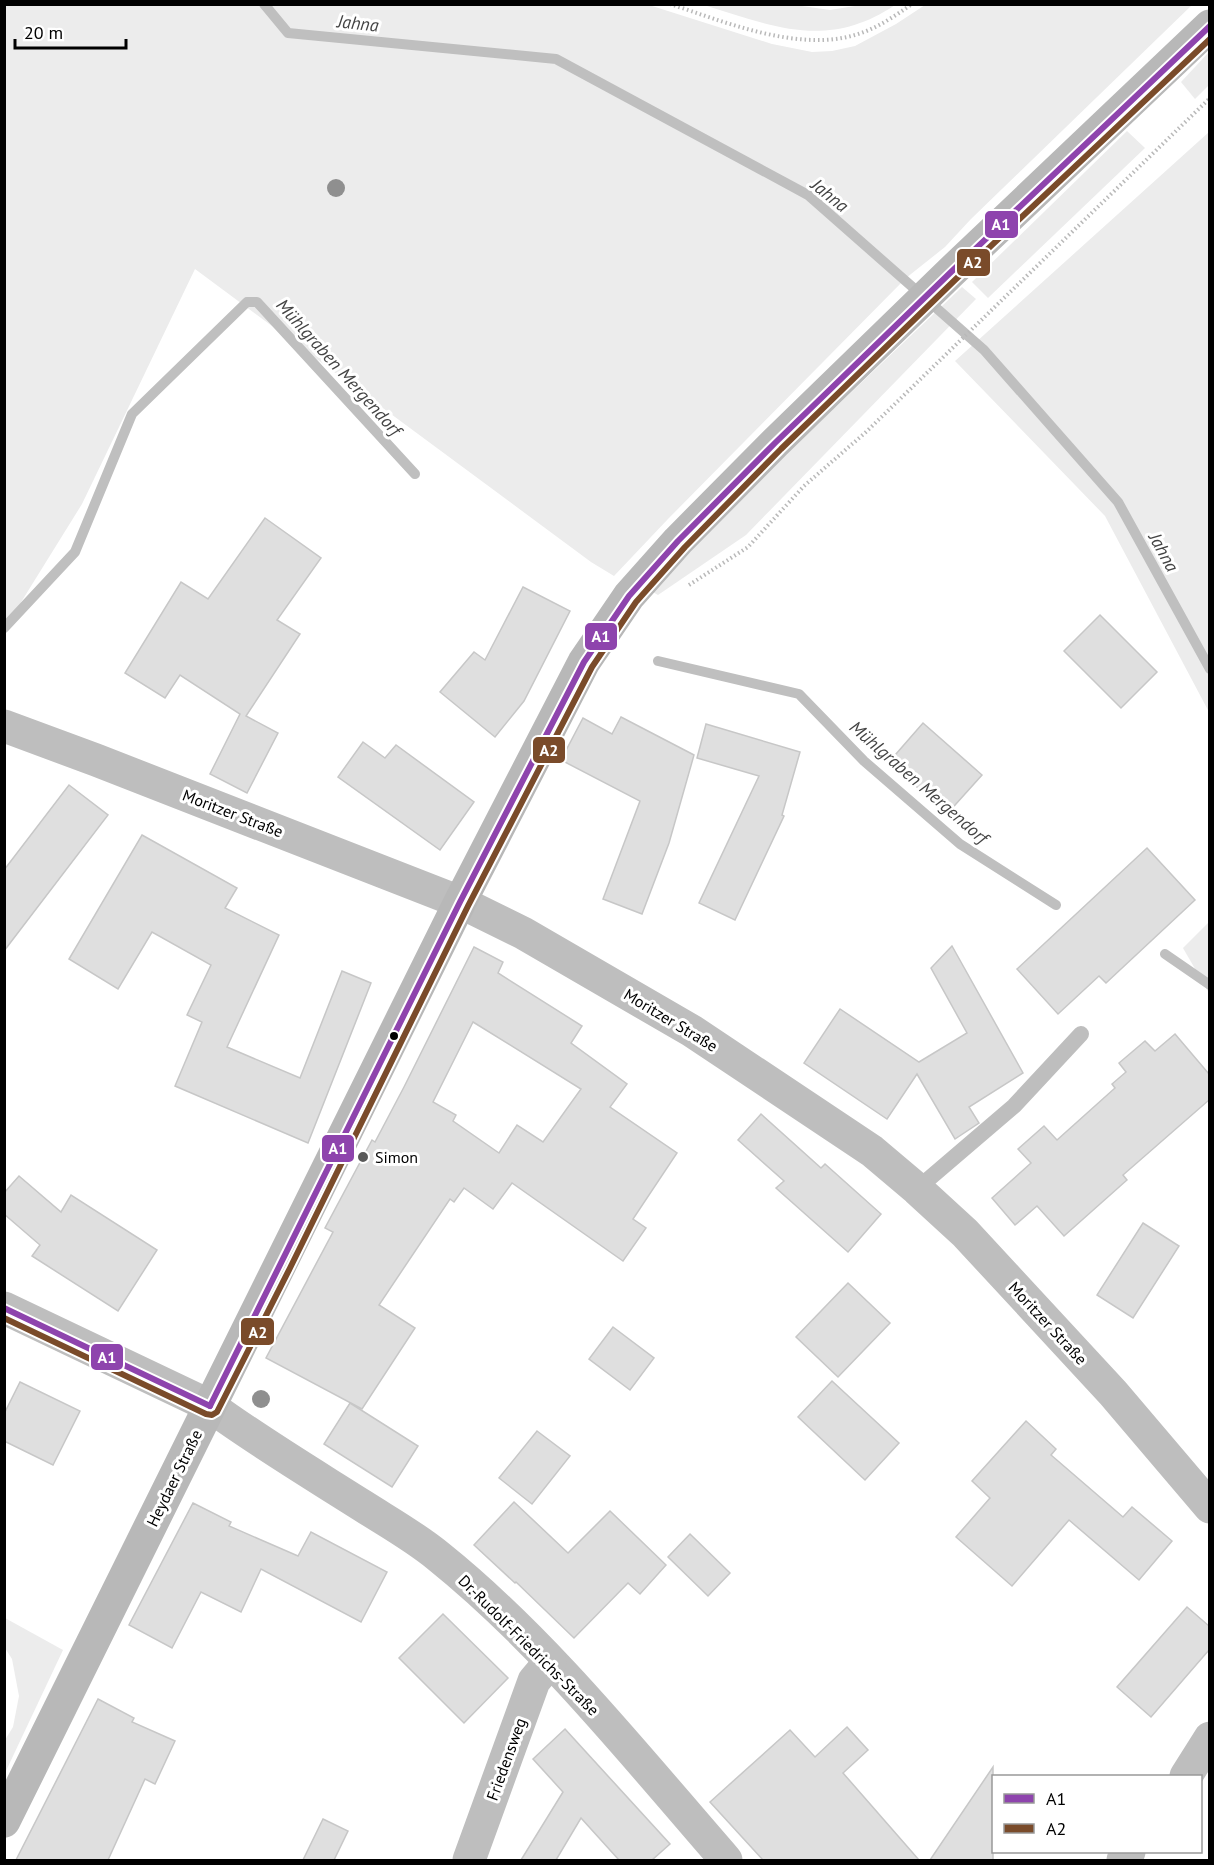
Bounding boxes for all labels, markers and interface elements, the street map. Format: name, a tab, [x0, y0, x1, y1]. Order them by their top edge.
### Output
water label: Jahna	[334, 9, 380, 37]
scale bar	[15, 12, 126, 50]
text: 20 m	[24, 21, 63, 44]
water label: Jahna	[805, 172, 854, 217]
line badge: A1	[984, 210, 1019, 239]
text: A1	[992, 214, 1010, 234]
line badge: A2	[956, 248, 991, 277]
text: A2	[964, 252, 982, 272]
water label: Mühlgraben Mergendorf	[271, 294, 409, 442]
water label: Jahna	[1143, 527, 1184, 576]
line badge: A1	[584, 622, 618, 651]
text: A1	[592, 626, 610, 646]
water label: Mühlgraben Mergendorf	[845, 715, 995, 851]
line badge: A2	[532, 736, 566, 764]
text: A2	[540, 740, 558, 760]
street label: Moritzer Straße	[180, 785, 286, 841]
street label: Moritzer Straße	[620, 984, 722, 1056]
unlabelled marker	[388, 1030, 400, 1042]
line badge: A1	[321, 1134, 355, 1163]
text: A1	[329, 1138, 347, 1158]
place label: Simon	[375, 1147, 418, 1167]
marker: Simon	[356, 1150, 370, 1164]
street label: Moritzer Straße	[1005, 1277, 1091, 1369]
line badge: A2	[240, 1317, 275, 1346]
text: A2	[249, 1322, 267, 1342]
line badge: A1	[90, 1343, 124, 1371]
text: A1	[98, 1347, 116, 1367]
street label: Heydaer Straße	[142, 1426, 206, 1530]
street label: Dr.-Rudolf-Friedrichs-Straße	[455, 1571, 603, 1719]
street label: Friedensweg	[482, 1715, 530, 1803]
legend	[992, 1775, 1202, 1853]
text: A1	[1046, 1787, 1066, 1810]
text: A2	[1046, 1817, 1066, 1840]

